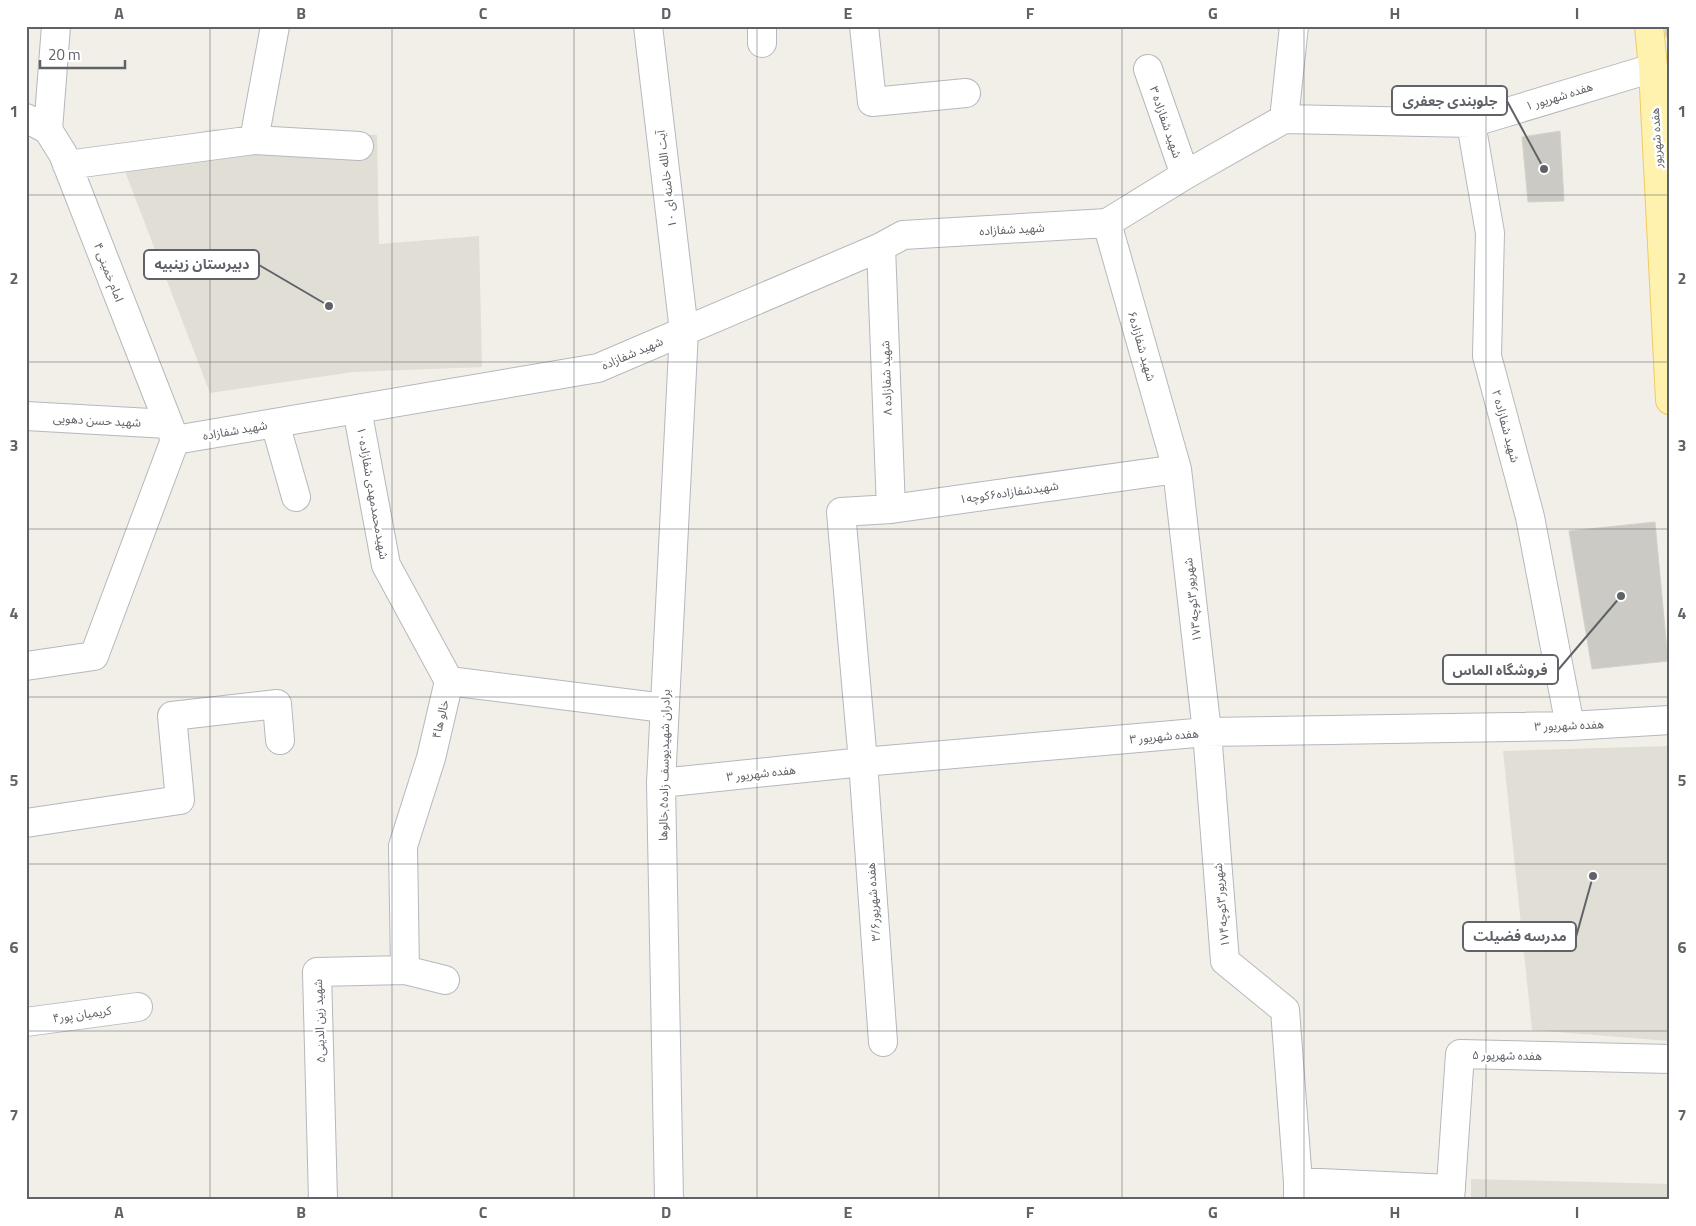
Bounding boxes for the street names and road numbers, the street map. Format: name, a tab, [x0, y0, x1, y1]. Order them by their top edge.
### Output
street label: هفده شهریور ۱	[1523, 77, 1595, 115]
street label: شهید شفازاده ۳	[1145, 83, 1187, 161]
street label: هفده شهریور	[1645, 107, 1667, 170]
street label: آیت الله خامنه ای ۱۰	[651, 129, 681, 229]
street label: شهید شفازاده	[979, 218, 1045, 240]
street label: امام خمینی ۴	[89, 240, 129, 304]
street label: شهید شفازاده۶	[1123, 309, 1161, 383]
street label: شهید شفازاده	[598, 331, 666, 375]
street label: شهید شفازاده ۸	[875, 340, 897, 416]
street label: شهید شفازاده ۲	[1487, 387, 1525, 465]
street label: شهید حسن دهویی	[52, 408, 142, 432]
street label: شهید شفازاده	[201, 415, 269, 445]
street label: شهیدمحمدمهدی شفازاده۱۰	[352, 425, 394, 561]
street label: شهیدشفازاده۶کوچه۱	[958, 476, 1060, 508]
street label: ۱۷شهریور۳کوچه۳	[1178, 557, 1206, 643]
street label: برادران شهیدیوسف زاده۵,خالوها	[653, 689, 675, 841]
street label: خالو ها۴	[426, 698, 454, 740]
street label: هفده شهریور ۳	[1534, 714, 1604, 736]
street label: هفده شهریور ۳	[1128, 723, 1200, 749]
street label: هفده شهریور ۳	[725, 760, 797, 786]
street label: هفده شهریور۳/۶	[861, 862, 885, 942]
street label: ۱۷شهریور۳کوچه۴	[1208, 862, 1234, 948]
street label: شهید زین الدینی۵	[308, 979, 330, 1063]
street label: کریمیان پور۴	[51, 1000, 114, 1028]
street label: هفده شهریور ۵	[1472, 1045, 1542, 1065]

